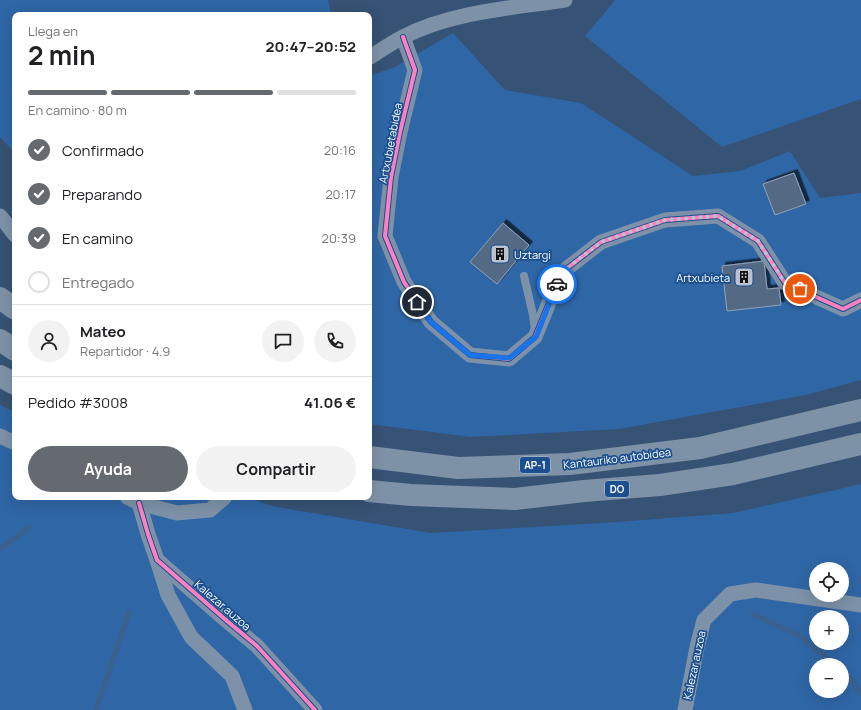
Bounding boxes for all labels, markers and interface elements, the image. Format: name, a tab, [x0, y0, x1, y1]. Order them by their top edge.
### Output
text: Llega en	[28, 22, 78, 40]
text: 20:47–20:52	[266, 36, 356, 57]
text: 2 min	[28, 37, 96, 73]
text: En camino · 80 m	[28, 101, 127, 119]
street label: Artxubietabidea	[375, 101, 405, 185]
icon: check	[28, 139, 50, 161]
text: Confirmado	[62, 140, 144, 161]
text: 20:16	[324, 141, 356, 159]
icon: check	[28, 183, 50, 205]
text: Preparando	[62, 184, 142, 205]
text: 20:17	[325, 185, 356, 203]
icon: check	[28, 227, 50, 249]
text: En camino	[62, 228, 133, 249]
text: 20:39	[322, 229, 356, 247]
building icon: Uztargi	[489, 243, 511, 265]
place label: Uztargi	[514, 247, 551, 262]
courier	[537, 264, 577, 304]
building icon: Artxubieta	[733, 266, 755, 288]
place label: Artxubieta	[676, 270, 730, 285]
text: Entregado	[62, 272, 134, 293]
pin	[783, 272, 817, 306]
icon: car	[546, 273, 568, 295]
icon: bag	[789, 278, 811, 300]
pin	[400, 285, 434, 319]
icon: home	[406, 291, 428, 313]
button: person	[28, 320, 70, 362]
button: chat	[262, 320, 304, 362]
button: phone	[314, 320, 356, 362]
text: Mateo	[80, 321, 126, 342]
text: Repartidor · 4.9	[80, 342, 170, 360]
text: Pedido #3008	[28, 392, 128, 413]
text: 41.06 €	[304, 392, 356, 413]
street label: Kantauriko autobidea	[562, 444, 672, 472]
button: Ayuda	[28, 446, 188, 492]
button: Compartir	[196, 446, 356, 492]
road number: AP-1	[520, 457, 550, 473]
road number: DO	[605, 481, 629, 497]
map controls	[809, 562, 849, 698]
button: locate	[809, 562, 849, 602]
street label: Kalezar auzoa	[192, 576, 254, 634]
button: +	[809, 610, 849, 650]
street label: Kalezar auzoa	[679, 629, 709, 701]
button: −	[809, 658, 849, 698]

